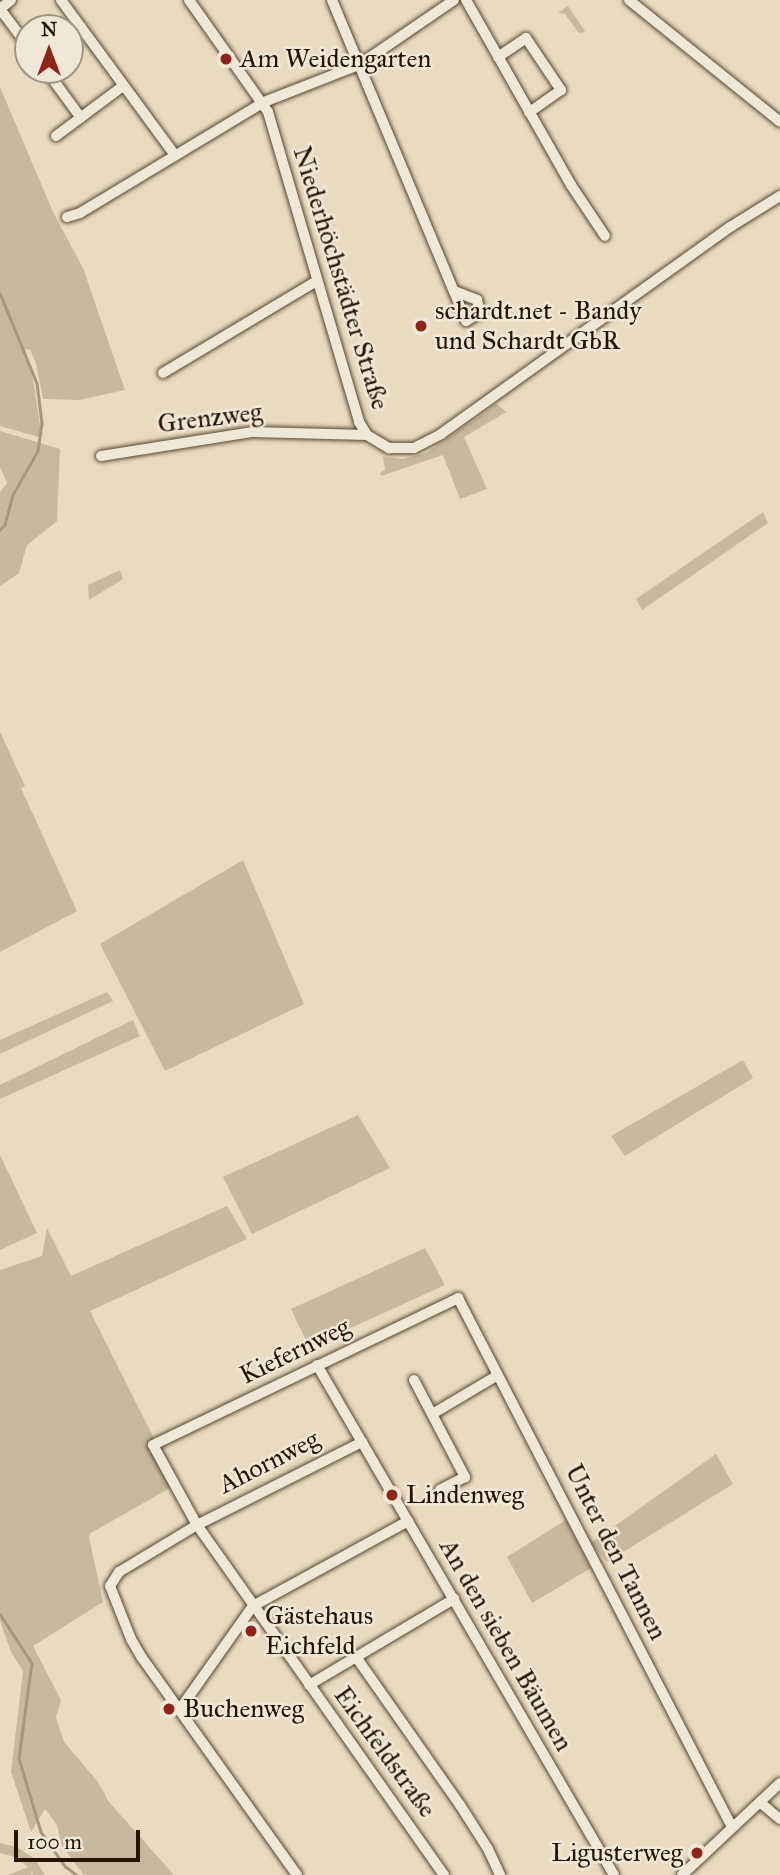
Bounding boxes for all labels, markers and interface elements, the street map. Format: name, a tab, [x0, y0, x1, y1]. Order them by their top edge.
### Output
north arrow	[14, 14, 84, 84]
text: N	[41, 18, 57, 41]
place label: Am Weidengarten	[240, 43, 431, 75]
marker: Am Weidengarten	[218, 51, 234, 67]
street label: Niederhöchstädter Straße	[286, 143, 396, 413]
place label: schardt.net - Bandy und Schardt GbR	[435, 295, 641, 356]
marker: schardt.net - Bandy und Schardt GbR	[413, 318, 429, 334]
street label: Grenzweg	[156, 396, 264, 440]
street label: Kiefernweg	[235, 1311, 355, 1391]
street label: Ahornweg	[214, 1423, 324, 1501]
street label: Unter den Tannen	[558, 1459, 674, 1645]
place label: Lindenweg	[406, 1479, 524, 1511]
marker: Lindenweg	[384, 1487, 400, 1503]
street label: An den sieben Bäumen	[433, 1533, 579, 1757]
place label: Gästehaus Eichfeld	[265, 1600, 373, 1662]
marker: Gästehaus Eichfeld	[243, 1623, 259, 1639]
street label: Eichfeldstraße	[327, 1680, 443, 1824]
place label: Buchenweg	[183, 1693, 304, 1725]
marker: Buchenweg	[161, 1701, 177, 1717]
scale bar	[18, 1815, 144, 1859]
text: 100 m	[27, 1829, 82, 1855]
place label: Ligusterweg	[551, 1837, 683, 1869]
marker: Ligusterweg	[689, 1845, 705, 1861]

